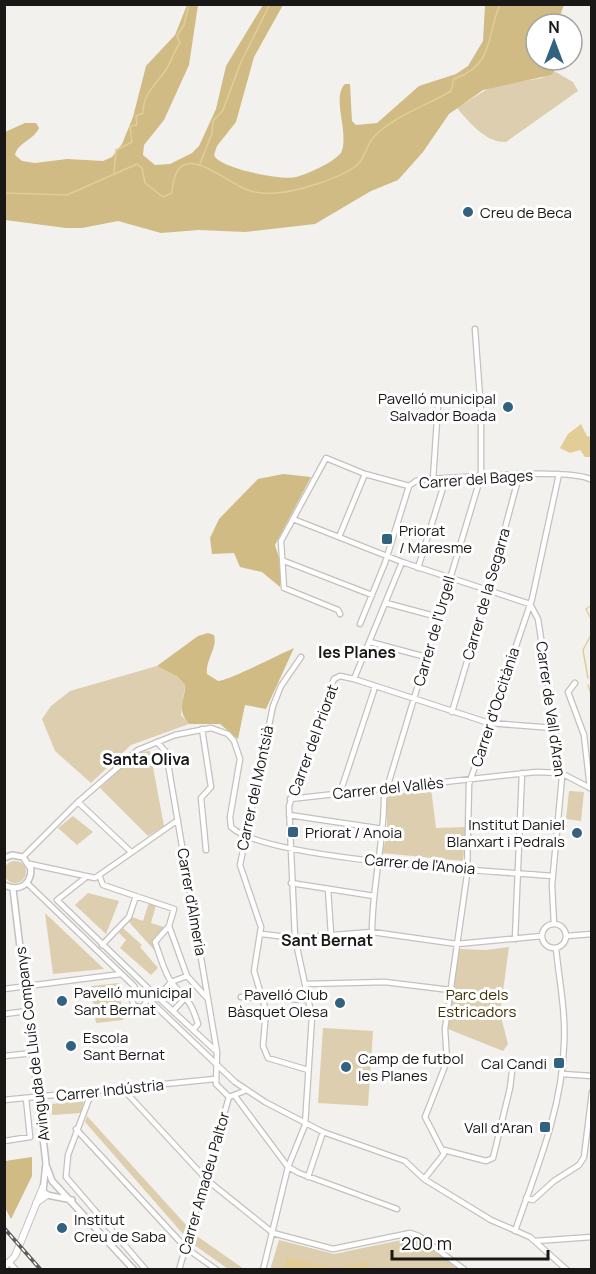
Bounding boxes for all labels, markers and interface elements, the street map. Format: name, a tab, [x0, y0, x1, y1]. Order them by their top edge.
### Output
north arrow	[524, 12, 584, 72]
text: N	[548, 16, 560, 38]
place label: Creu de Beca	[480, 202, 572, 223]
marker: Creu de Beca	[461, 205, 475, 219]
place label: Pavelló municipal Salvador Boada	[378, 388, 496, 426]
marker: Pavelló municipal Salvador Boada	[501, 400, 515, 414]
street label: Carrer del Bages	[418, 465, 534, 493]
place label: Priorat / Maresme	[399, 520, 472, 558]
street label: Carrer de la Segarra	[457, 526, 515, 662]
marker: Priorat / Maresme	[380, 532, 394, 546]
street label: Carrer de l'Urgell	[408, 573, 460, 689]
street label: Carrer de Vall d'Aran	[531, 640, 571, 778]
district label: les Planes	[318, 641, 396, 663]
street label: Carrer d'Occitània	[466, 645, 524, 769]
street label: Carrer del Priorat	[283, 681, 343, 799]
street label: Carrer del Montsià	[232, 724, 278, 852]
district label: Santa Oliva	[102, 748, 190, 770]
street label: Carrer del Vallès	[331, 772, 445, 804]
place label: Institut Daniel Blanxart i Pedrals	[447, 814, 565, 852]
place label: Priorat / Anoia	[305, 822, 402, 843]
marker: Priorat / Anoia	[286, 825, 300, 839]
marker: Institut Daniel Blanxart i Pedrals	[570, 826, 584, 840]
street label: Carrer d'Almeria	[172, 847, 212, 957]
street label: Carrer de l'Anoia	[364, 849, 476, 879]
district label: Sant Bernat	[281, 929, 373, 951]
street label: Avinguda de Lluís Companys	[10, 945, 54, 1143]
place label: Pavelló municipal Sant Bernat	[74, 982, 192, 1020]
place label: Pavelló Club Bàsquet Olesa	[228, 984, 328, 1022]
park label: Parc dels Estricadors	[438, 984, 516, 1022]
marker: Pavelló municipal Sant Bernat	[55, 994, 69, 1008]
marker: Pavelló Club Bàsquet Olesa	[333, 996, 347, 1010]
place label: Escola Sant Bernat	[83, 1027, 165, 1065]
marker: Escola Sant Bernat	[64, 1039, 78, 1053]
place label: Camp de futbol les Planes	[358, 1048, 464, 1086]
place label: Cal Candi	[481, 1053, 547, 1074]
marker: Cal Candi	[552, 1056, 566, 1070]
marker: Camp de futbol les Planes	[339, 1060, 353, 1074]
street label: Carrer Indústria	[55, 1074, 165, 1106]
street label: Carrer Amadeu Paltor	[174, 1109, 235, 1257]
place label: Vall d'Aran	[464, 1117, 533, 1138]
marker: Vall d'Aran	[538, 1120, 552, 1134]
place label: Institut Creu de Saba	[74, 1209, 166, 1247]
marker: Institut Creu de Saba	[55, 1221, 69, 1235]
scale bar	[392, 1223, 548, 1261]
text: 200 m	[401, 1231, 452, 1255]

